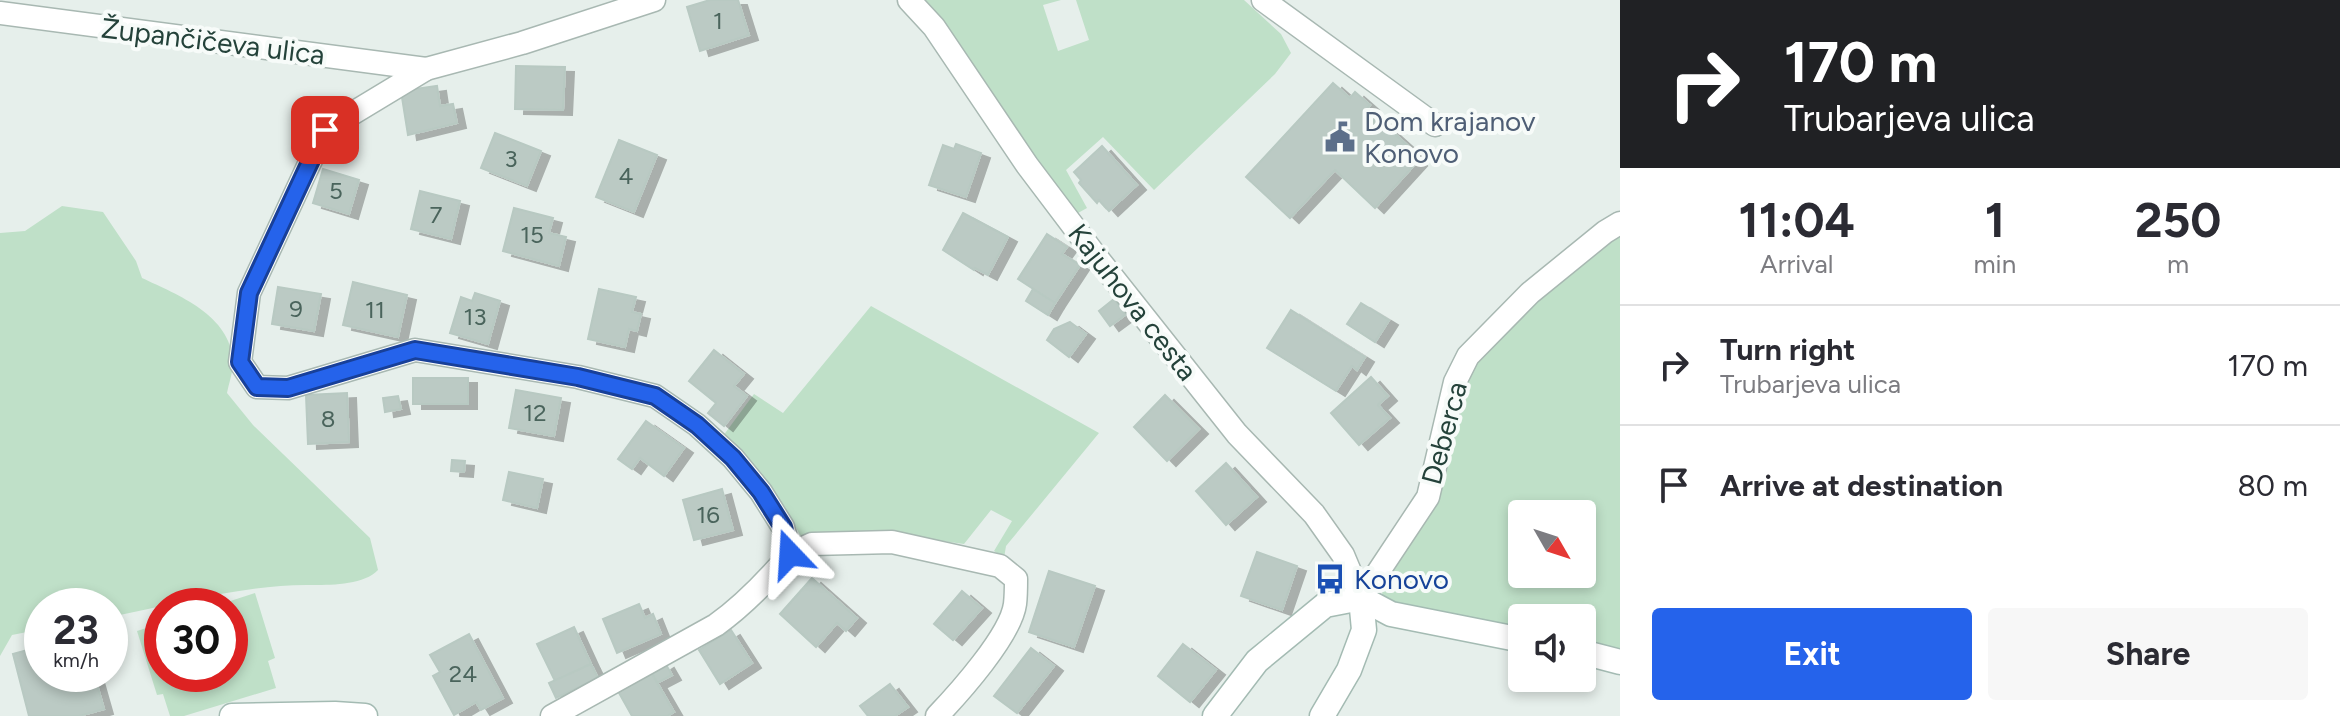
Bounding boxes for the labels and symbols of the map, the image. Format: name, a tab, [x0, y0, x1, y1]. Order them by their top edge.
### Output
house number: 1	[713, 6, 723, 35]
street label: Župančičeva ulica	[99, 10, 327, 72]
pin	[291, 96, 359, 164]
place label: Dom krajanov Konovo	[1364, 104, 1536, 170]
public building icon: Dom krajanov Konovo	[1323, 120, 1357, 154]
house number: 3	[504, 144, 518, 173]
house number: 4	[619, 161, 634, 190]
house number: 5	[329, 176, 343, 205]
house number: 7	[430, 200, 443, 229]
street label: Kajuhova cesta	[1061, 217, 1205, 387]
house number: 15	[520, 220, 544, 249]
house number: 9	[289, 294, 303, 323]
house number: 11	[365, 295, 385, 324]
house number: 13	[464, 302, 486, 331]
street label: Deberca	[1414, 378, 1474, 488]
house number: 12	[523, 398, 547, 427]
house number: 8	[321, 404, 335, 433]
house number: 16	[696, 500, 720, 529]
north arrow	[1508, 500, 1596, 588]
position arrow	[748, 512, 832, 596]
bus stop icon: Konovo	[1313, 562, 1347, 596]
place label: Konovo	[1354, 562, 1449, 596]
speed limit sign: 30	[144, 588, 248, 692]
house number: 24	[449, 659, 477, 688]

